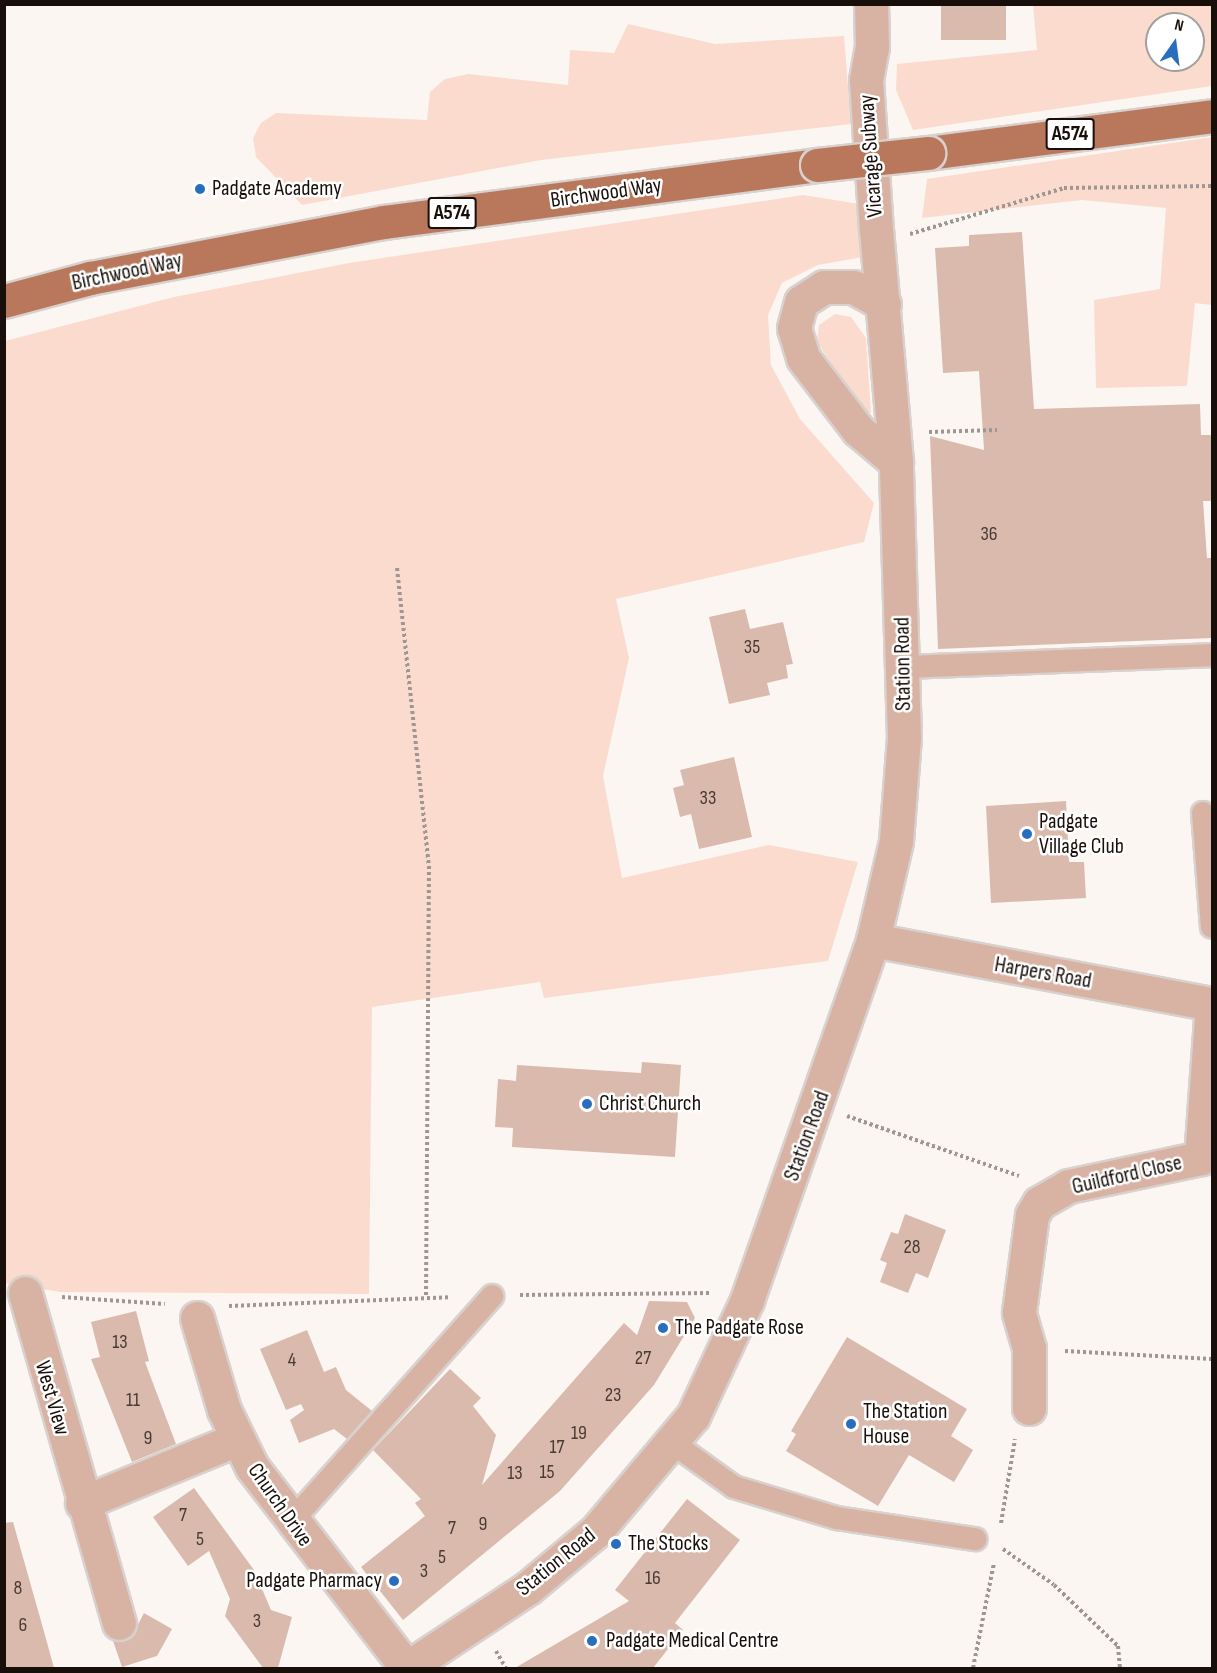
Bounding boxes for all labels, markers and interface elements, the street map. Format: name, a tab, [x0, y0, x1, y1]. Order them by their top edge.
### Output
north arrow	[1145, 12, 1205, 72]
text: N	[1173, 16, 1185, 36]
street label: Vicarage Subway	[854, 94, 888, 218]
road number: A574	[1044, 116, 1096, 152]
street label: Birchwood Way	[549, 172, 663, 214]
place label: Padgate Academy	[212, 176, 342, 202]
marker: Padgate Academy	[193, 182, 207, 196]
road number: A574	[426, 195, 478, 231]
street label: Birchwood Way	[70, 247, 184, 297]
house number: 36	[980, 522, 998, 546]
street label: Station Road	[889, 617, 917, 711]
house number: 35	[744, 635, 760, 659]
house number: 33	[700, 786, 716, 810]
place label: Padgate Village Club	[1039, 808, 1124, 860]
marker: Padgate Village Club	[1020, 827, 1034, 841]
street label: Harpers Road	[992, 951, 1094, 995]
street label: Station Road	[779, 1087, 835, 1185]
place label: Christ Church	[599, 1091, 701, 1117]
marker: Christ Church	[580, 1097, 594, 1111]
street label: Guildford Close	[1070, 1150, 1184, 1200]
house number: 28	[904, 1235, 920, 1259]
place label: The Padgate Rose	[675, 1315, 804, 1341]
marker: The Padgate Rose	[656, 1321, 670, 1335]
house number: 13	[112, 1330, 128, 1354]
house number: 27	[635, 1346, 651, 1370]
house number: 4	[288, 1348, 296, 1372]
street label: West View	[29, 1358, 75, 1438]
house number: 23	[605, 1383, 621, 1407]
house number: 11	[126, 1388, 140, 1412]
place label: The Station House	[863, 1398, 947, 1450]
marker: The Station House	[844, 1417, 858, 1431]
house number: 19	[571, 1421, 587, 1445]
house number: 9	[144, 1426, 152, 1450]
house number: 17	[550, 1435, 564, 1459]
street label: Church Drive	[242, 1458, 318, 1552]
house number: 15	[539, 1460, 555, 1484]
house number: 13	[507, 1461, 523, 1485]
house number: 7	[179, 1503, 187, 1527]
house number: 9	[479, 1512, 487, 1536]
house number: 7	[448, 1516, 456, 1540]
street label: Station Road	[511, 1522, 601, 1602]
house number: 5	[196, 1527, 204, 1551]
place label: The Stocks	[628, 1531, 708, 1557]
marker: The Stocks	[609, 1537, 623, 1551]
house number: 5	[438, 1545, 446, 1569]
house number: 3	[420, 1559, 428, 1583]
house number: 16	[645, 1566, 661, 1590]
place label: Padgate Pharmacy	[246, 1568, 382, 1594]
marker: Padgate Pharmacy	[387, 1574, 401, 1588]
house number: 8	[14, 1576, 22, 1600]
house number: 3	[253, 1609, 261, 1633]
house number: 6	[19, 1613, 27, 1637]
place label: Padgate Medical Centre	[606, 1628, 779, 1654]
marker: Padgate Medical Centre	[583, 1632, 601, 1650]

